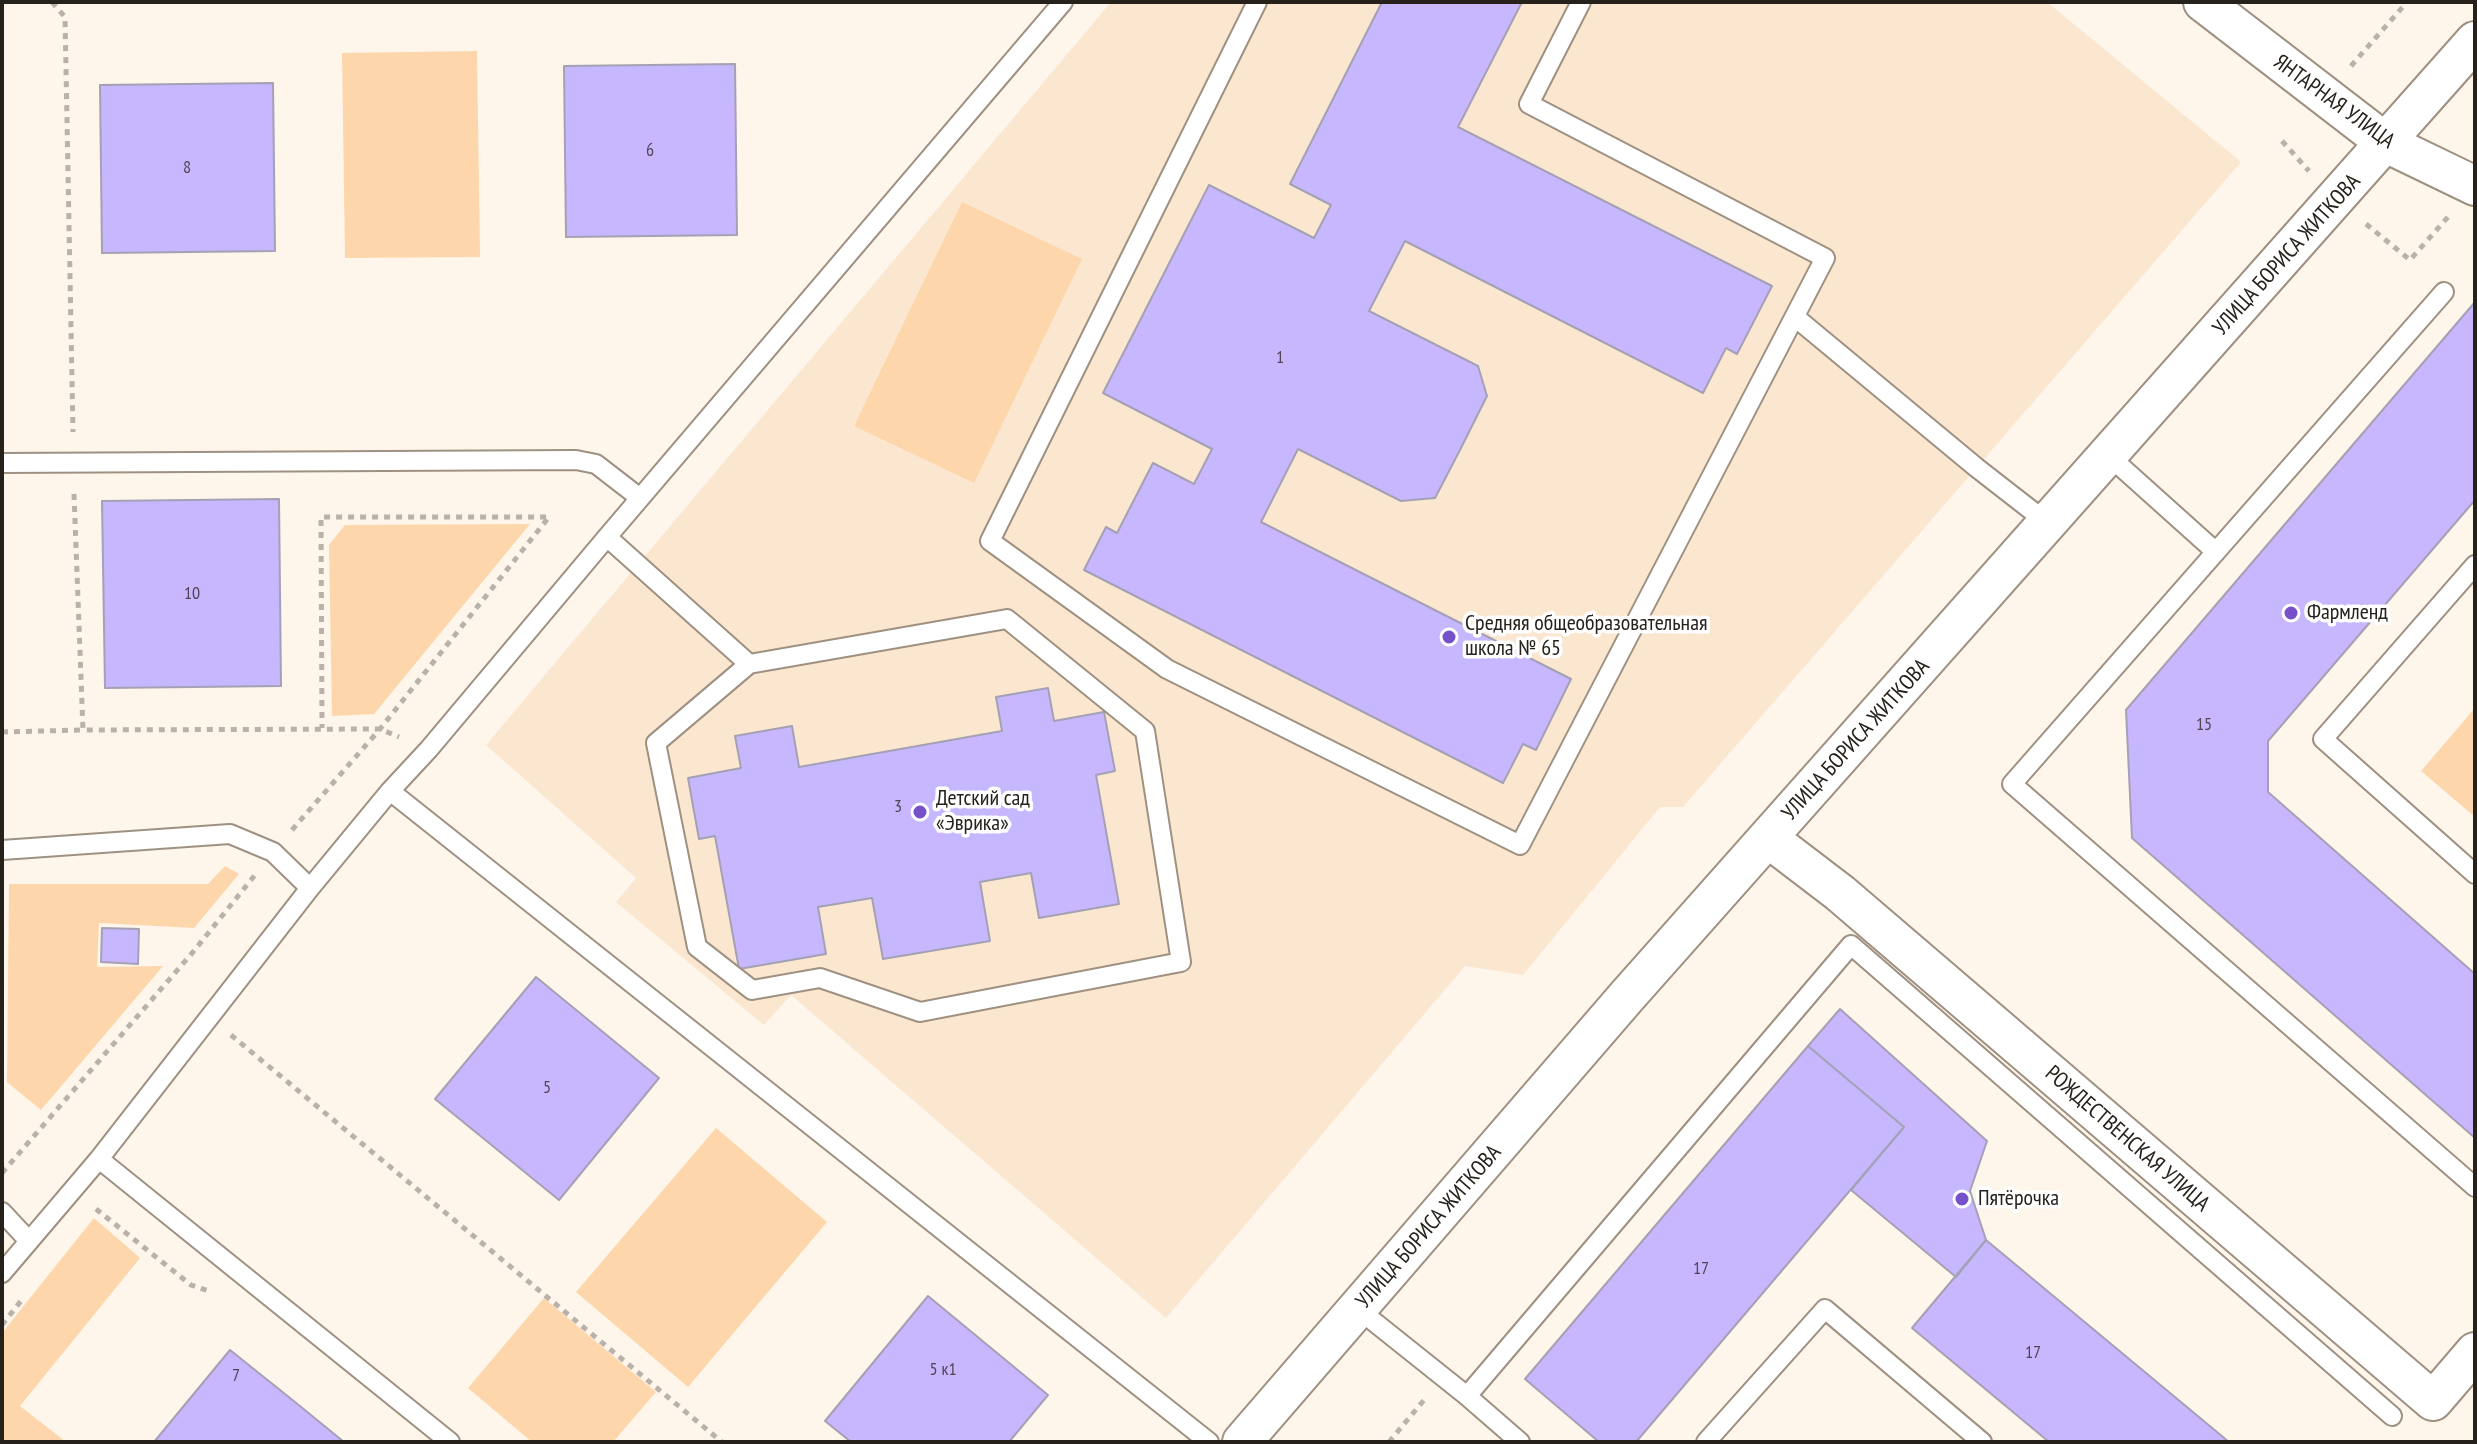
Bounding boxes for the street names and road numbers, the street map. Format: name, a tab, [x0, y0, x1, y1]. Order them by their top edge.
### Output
street label: ЯНТАРНАЯ УЛИЦА	[2268, 49, 2400, 155]
street label: УЛИЦА БОРИСА ЖИТКОВА	[2208, 169, 2366, 341]
street label: УЛИЦА БОРИСА ЖИТКОВА	[1777, 654, 1935, 826]
street label: РОЖДЕСТВЕНСКАЯ УЛИЦА	[2039, 1060, 2215, 1218]
street label: УЛИЦА БОРИСА ЖИТКОВА	[1351, 1140, 1507, 1314]

